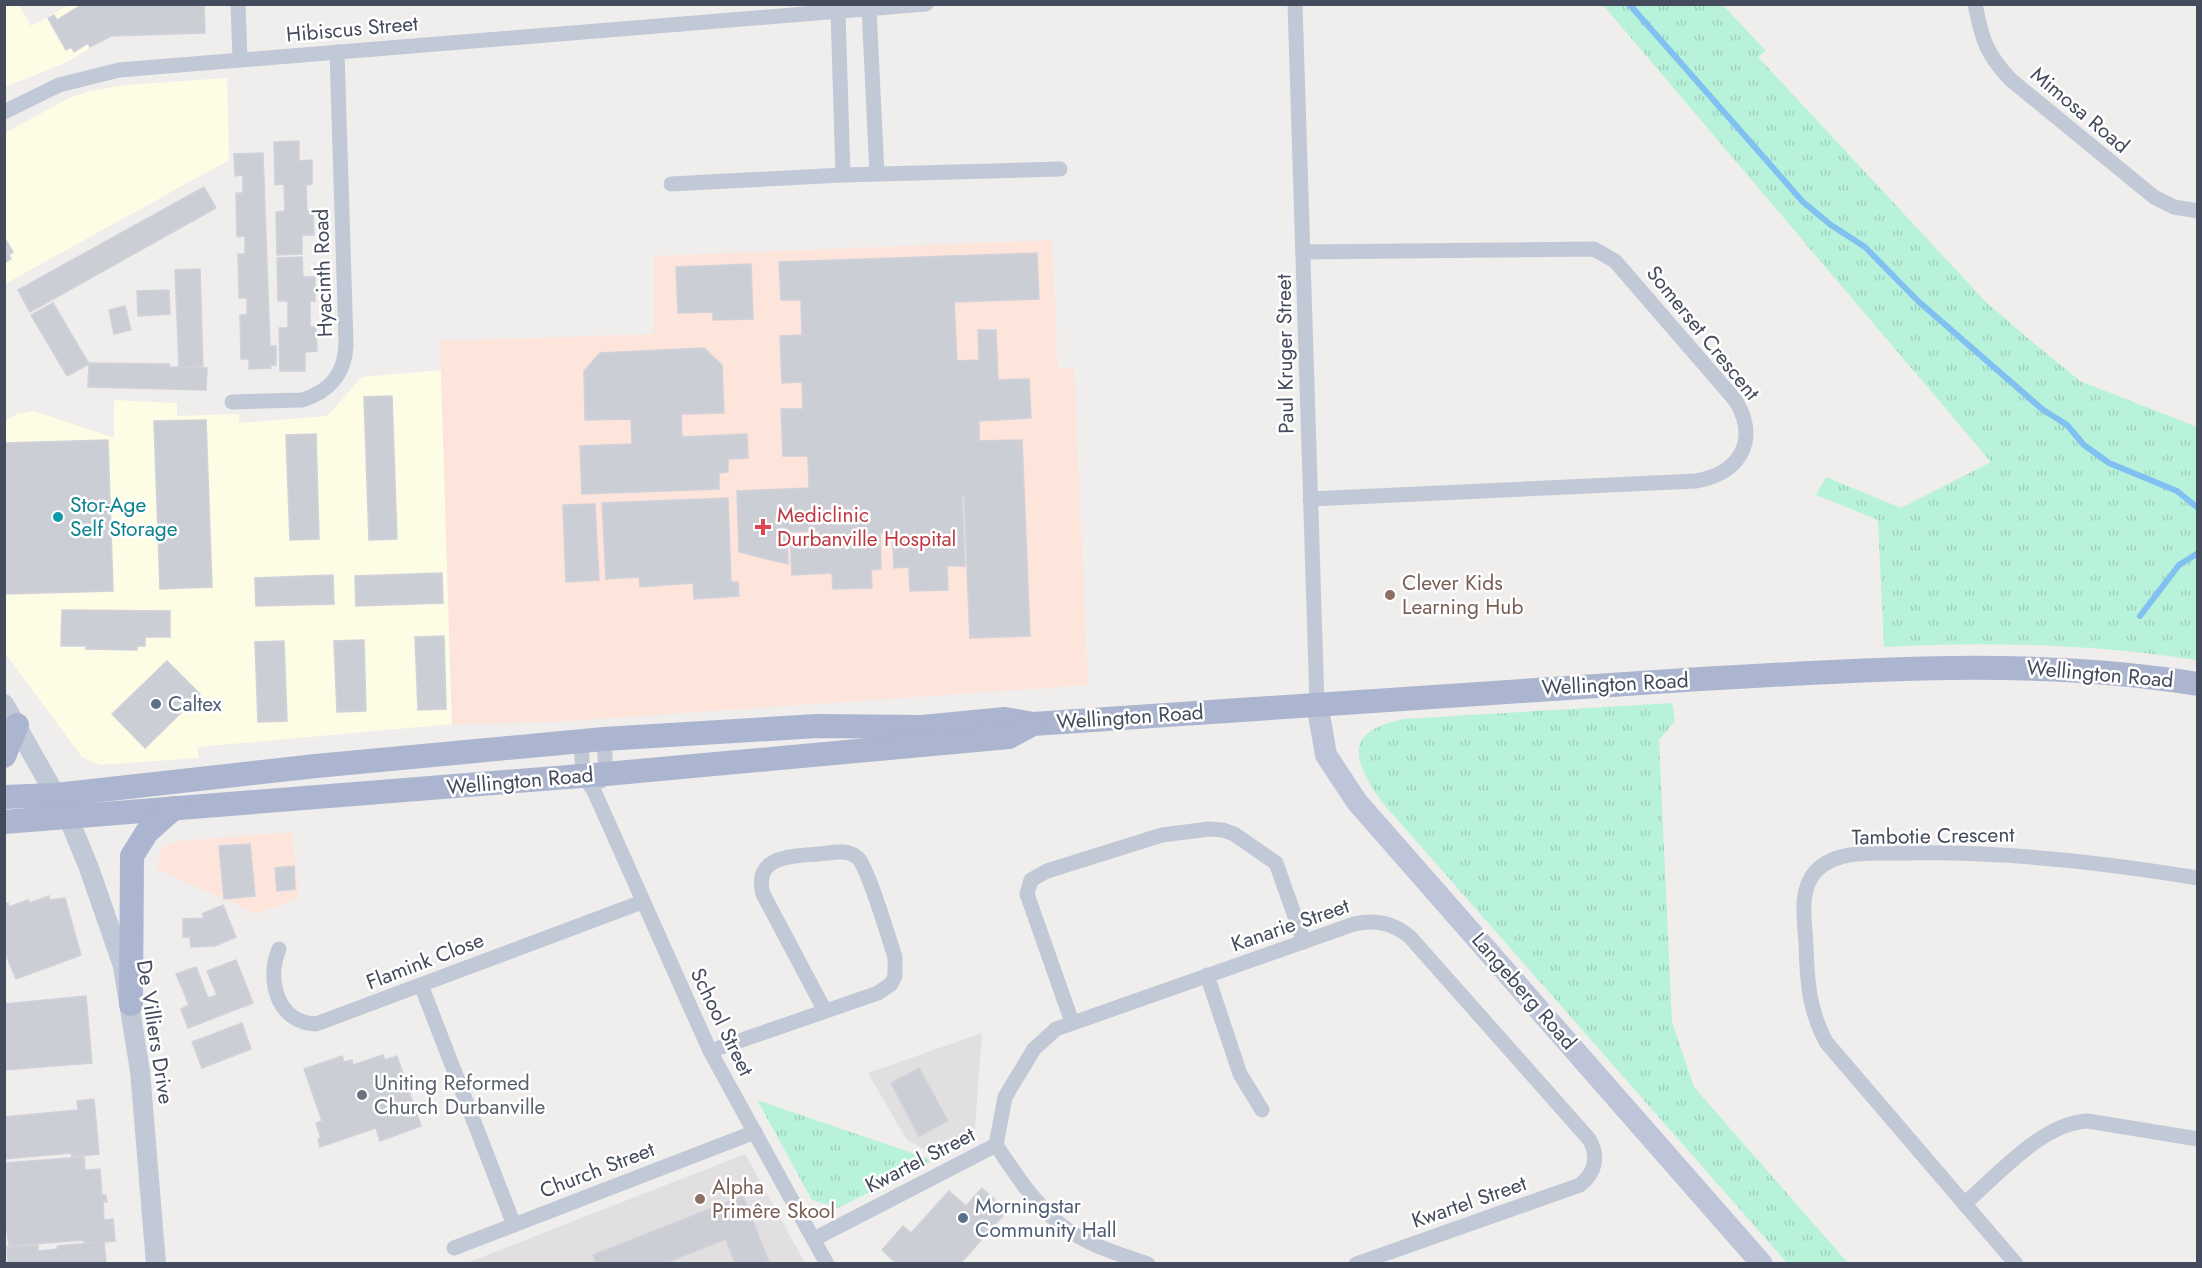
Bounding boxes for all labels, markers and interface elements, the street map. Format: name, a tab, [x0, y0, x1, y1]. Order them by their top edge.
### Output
street label: Hibiscus Street	[285, 8, 419, 50]
street label: Mimosa Road	[2024, 60, 2136, 160]
street label: Hyacinth Road	[306, 208, 340, 338]
street label: Somerset Crescent	[1639, 259, 1767, 407]
street label: Paul Kruger Street	[1269, 274, 1301, 434]
place label: Stor-Age Self Storage	[70, 490, 178, 544]
place label: Mediclinic Durbanville Hospital	[777, 500, 956, 554]
marker: Stor-Age Self Storage	[51, 510, 65, 524]
marker: Mediclinic Durbanville Hospital	[754, 518, 772, 536]
place label: Clever Kids Learning Hub	[1402, 568, 1523, 622]
marker: Clever Kids Learning Hub	[1383, 588, 1397, 602]
street label: Wellington Road	[2025, 653, 2175, 695]
street label: Wellington Road	[1541, 665, 1689, 703]
place label: Caltex	[168, 689, 222, 719]
marker: Caltex	[149, 697, 163, 711]
street label: Wellington Road	[1056, 697, 1204, 737]
street label: Wellington Road	[445, 760, 595, 802]
street label: Tambotie Crescent	[1851, 820, 2015, 852]
street label: Kanarie Street	[1227, 891, 1353, 959]
street label: Flamink Close	[362, 925, 488, 997]
street label: Langeberg Road	[1465, 926, 1583, 1056]
street label: De Villiers Drive	[129, 958, 181, 1106]
street label: School Street	[683, 963, 761, 1081]
place label: Uniting Reformed Church Durbanville	[374, 1068, 546, 1122]
marker: Uniting Reformed Church Durbanville	[355, 1088, 369, 1102]
street label: Kwartel Street	[860, 1120, 980, 1200]
street label: Church Street	[535, 1134, 659, 1206]
street label: Kwartel Street	[1408, 1168, 1530, 1236]
place label: Alpha Primêre Skool	[712, 1172, 835, 1226]
place label: Morningstar Community Hall	[975, 1191, 1116, 1245]
marker: Alpha Primêre Skool	[693, 1192, 707, 1206]
marker: Morningstar Community Hall	[956, 1211, 970, 1225]

